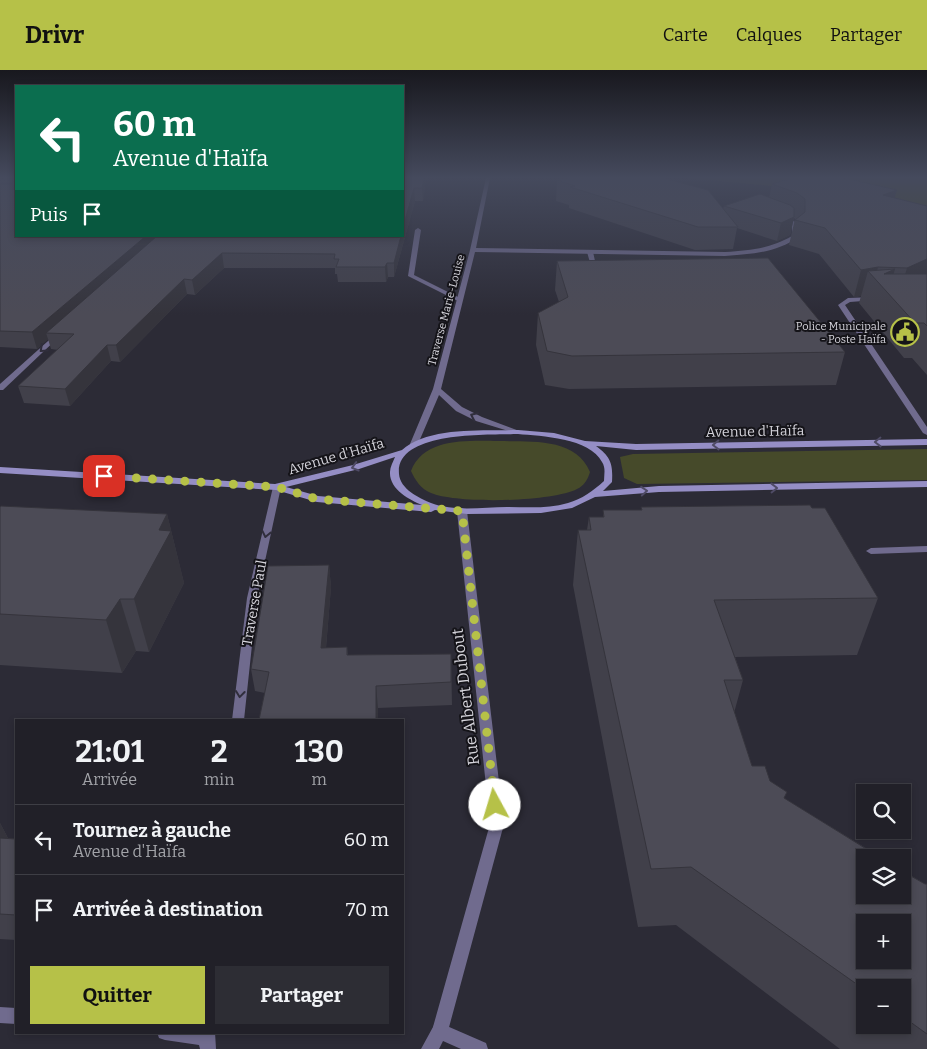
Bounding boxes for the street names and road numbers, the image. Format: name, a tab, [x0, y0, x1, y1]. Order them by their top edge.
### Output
street label: Traverse Marie-Louise	[425, 253, 468, 367]
street label: Avenue d'Haïfa	[705, 422, 805, 441]
street label: Avenue d'Haïfa	[286, 435, 386, 478]
street label: Traverse Paul	[239, 559, 270, 648]
street label: Rue Albert Dubout	[448, 627, 483, 766]

